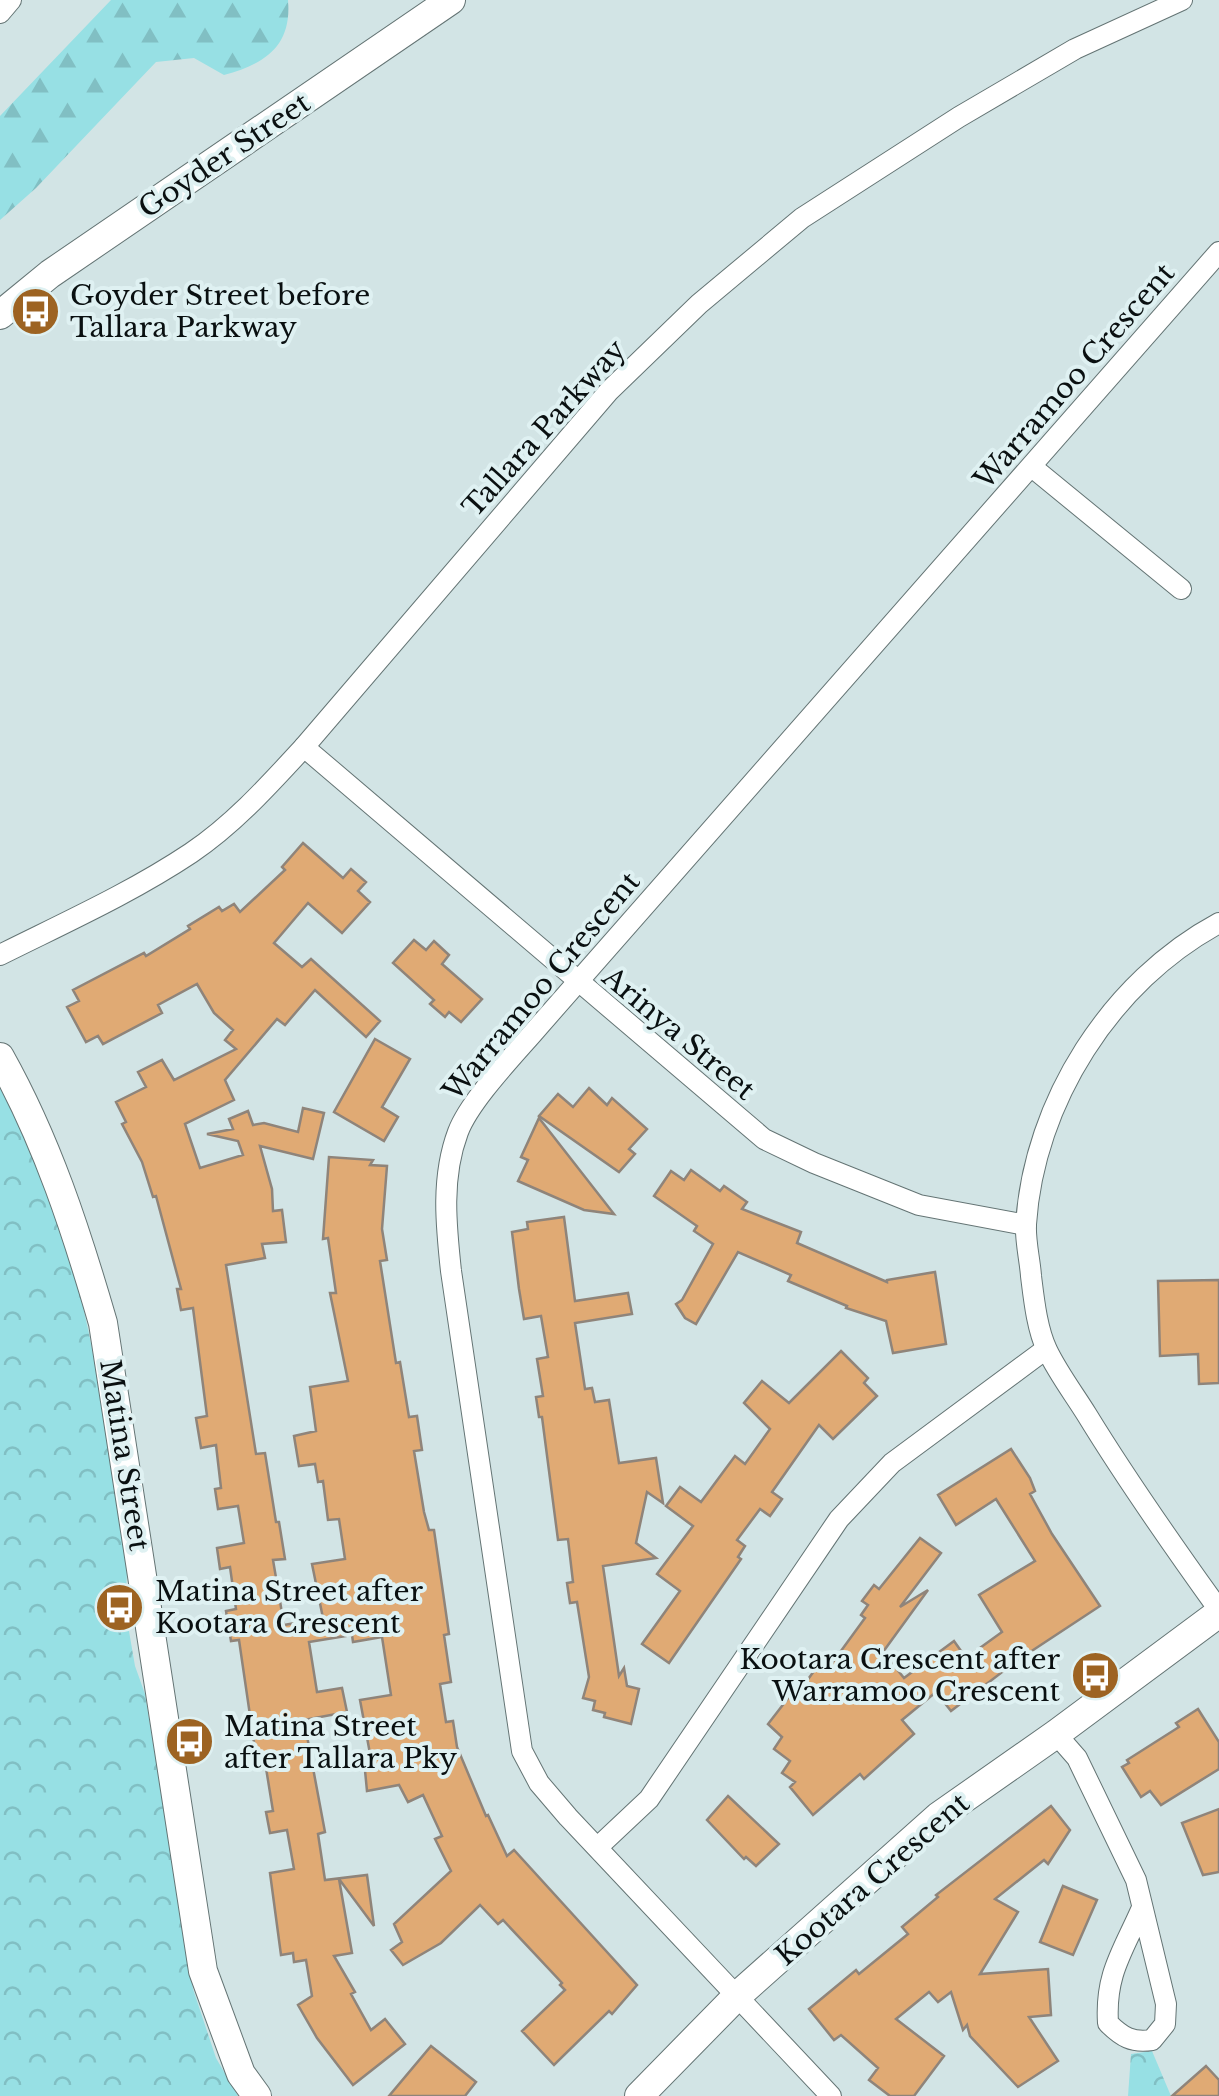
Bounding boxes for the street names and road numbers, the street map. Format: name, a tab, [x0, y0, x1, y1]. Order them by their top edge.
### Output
street label: Goyder Street	[132, 85, 317, 226]
street label: Warramoo Crescent	[966, 256, 1182, 497]
street label: Tallara Parkway	[455, 332, 633, 524]
street label: Warramoo Crescent	[435, 864, 648, 1109]
street label: Arinya Street	[595, 959, 762, 1108]
street label: Matina Street	[92, 1357, 157, 1553]
street label: Kootara Crescent	[768, 1785, 977, 1973]

